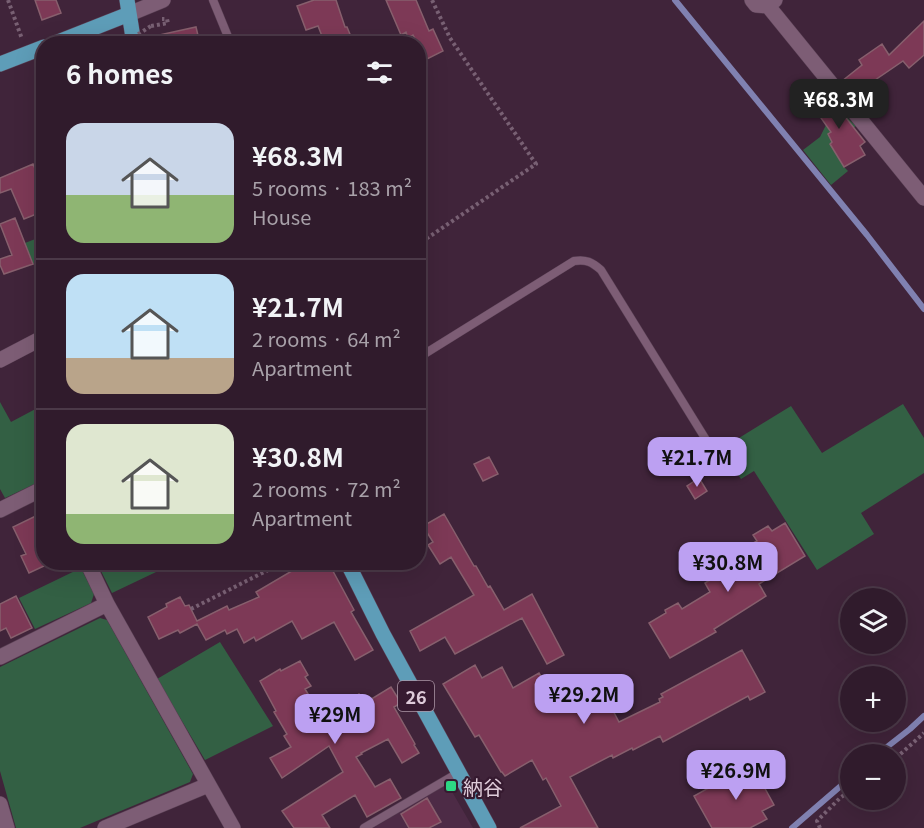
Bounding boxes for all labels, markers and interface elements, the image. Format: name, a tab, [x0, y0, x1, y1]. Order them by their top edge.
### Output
text: 6 homes	[66, 54, 173, 91]
icon: filters	[363, 56, 396, 89]
pin: ¥68.3M	[790, 79, 888, 130]
text: ¥68.3M	[804, 84, 874, 113]
text: ¥68.3M	[252, 136, 344, 173]
icon: home	[114, 147, 186, 219]
text: 5 rooms · 183 m²	[252, 173, 412, 202]
text: House	[252, 202, 311, 231]
text: ¥21.7M	[252, 287, 344, 324]
icon: home	[114, 298, 186, 370]
text: 2 rooms · 64 m²	[252, 324, 401, 353]
text: Apartment	[252, 353, 352, 382]
text: ¥30.8M	[252, 437, 344, 474]
pin: ¥21.7M	[648, 437, 746, 488]
text: ¥21.7M	[662, 442, 732, 471]
icon: home	[114, 448, 186, 520]
text: 2 rooms · 72 m²	[252, 474, 401, 503]
text: Apartment	[252, 503, 352, 532]
pin: ¥30.8M	[679, 542, 777, 593]
text: ¥30.8M	[693, 547, 763, 576]
map controls	[840, 588, 906, 810]
button: layers	[840, 588, 906, 654]
button: +	[840, 666, 906, 732]
pin: ¥29.2M	[535, 674, 633, 725]
text: ¥29.2M	[549, 679, 619, 708]
road number: 26	[398, 681, 434, 711]
pin: ¥29M	[299, 694, 371, 745]
text: ¥29M	[309, 699, 361, 728]
button: −	[840, 744, 906, 810]
pin: ¥26.9M	[687, 750, 785, 801]
text: ¥26.9M	[701, 755, 771, 784]
place label: 納谷	[463, 772, 503, 801]
marker: 納谷	[444, 779, 458, 793]

